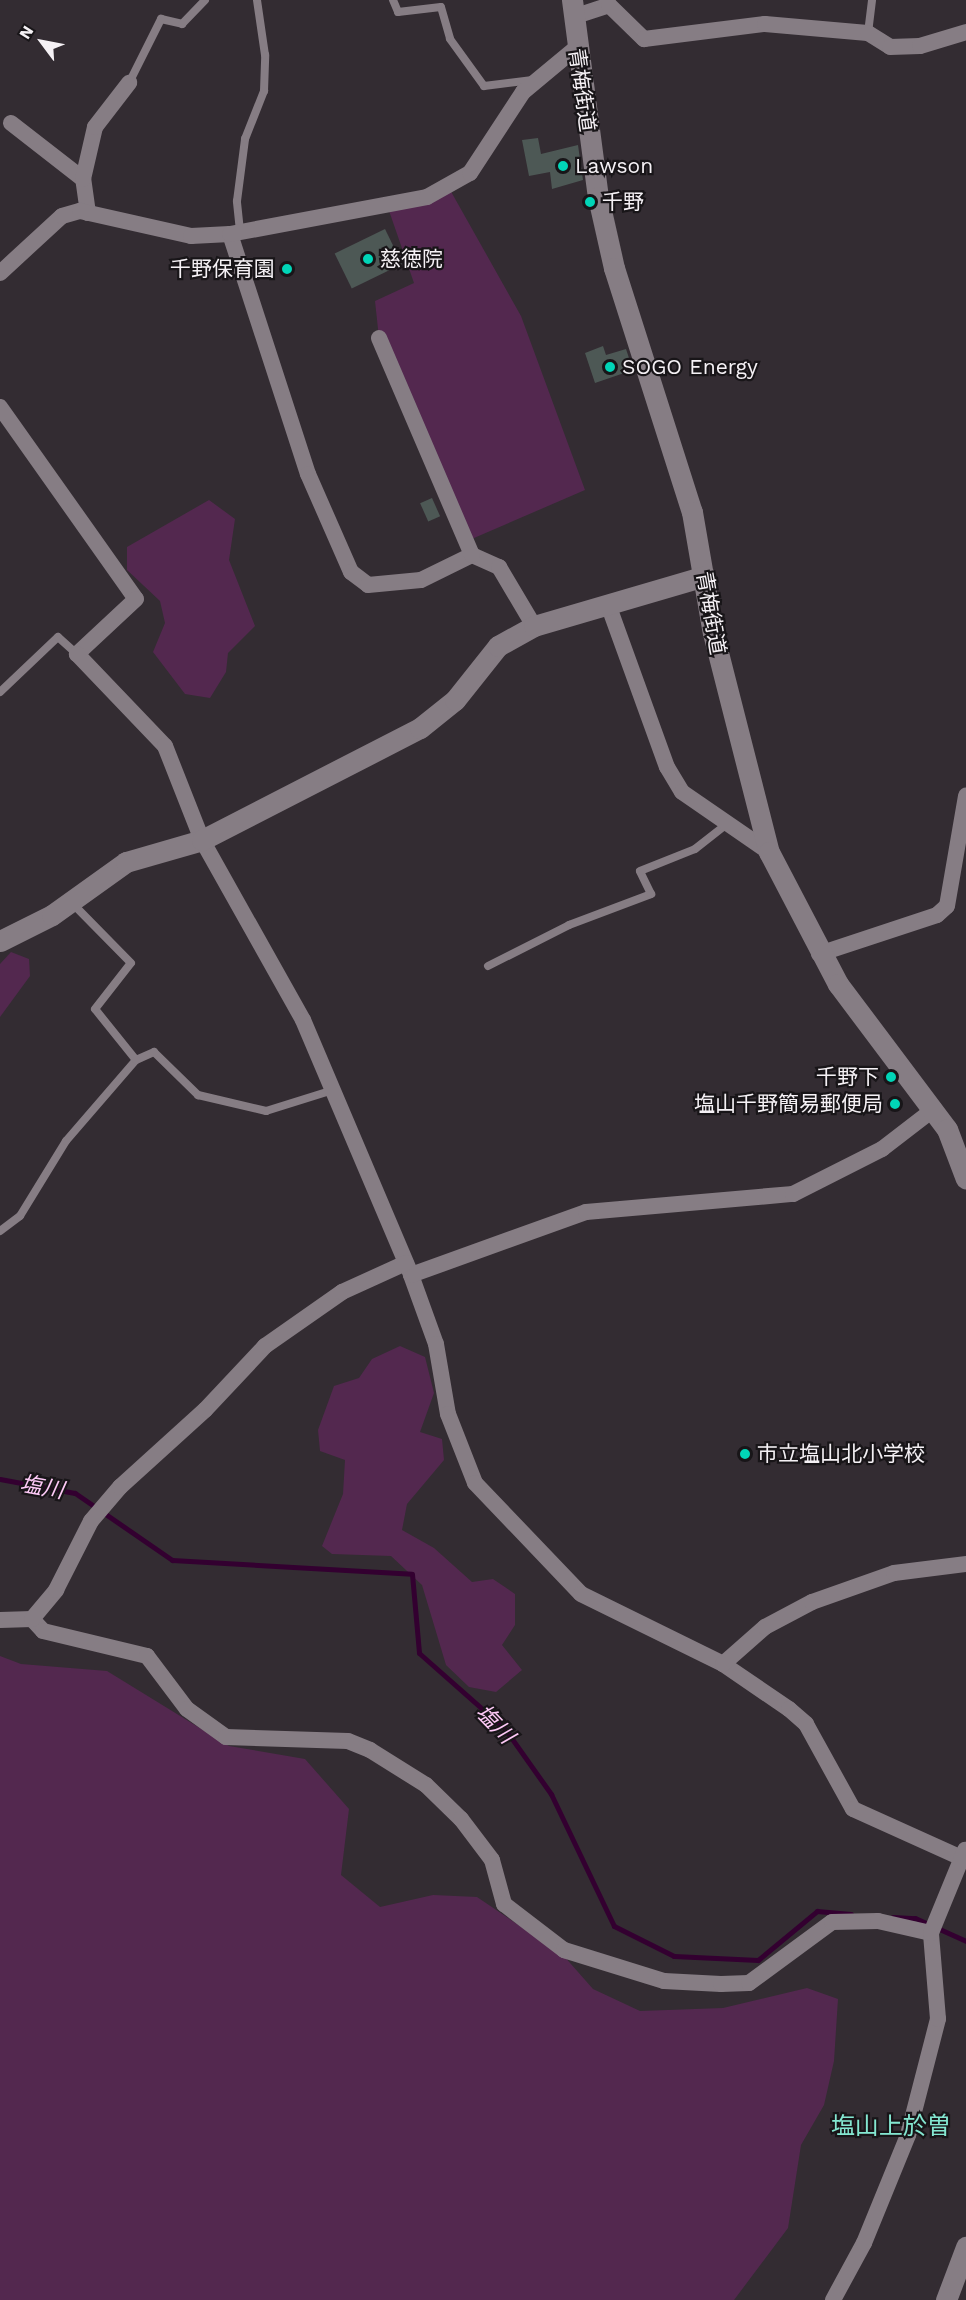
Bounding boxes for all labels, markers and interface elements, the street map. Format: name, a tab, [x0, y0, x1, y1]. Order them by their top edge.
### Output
north arrow	[12, 12, 72, 72]
text: N	[15, 22, 38, 42]
street label: 青梅街道	[564, 47, 600, 133]
place label: Lawson	[575, 153, 653, 179]
marker: Lawson	[556, 159, 570, 173]
place label: 千野	[602, 189, 644, 215]
marker: 千野	[583, 195, 597, 209]
place label: 慈徳院	[380, 246, 443, 272]
marker: 慈徳院	[361, 252, 375, 266]
place label: 千野保育園	[170, 256, 275, 282]
marker: 千野保育園	[280, 262, 294, 276]
place label: SOGO Energy	[622, 354, 758, 380]
marker: SOGO Energy	[603, 360, 617, 374]
street label: 青梅街道	[691, 569, 731, 657]
place label: 千野下	[816, 1064, 879, 1090]
marker: 千野下	[884, 1070, 898, 1084]
place label: 塩山千野簡易郵便局	[694, 1091, 883, 1117]
marker: 塩山千野簡易郵便局	[888, 1097, 902, 1111]
place label: 市立塩山北小学校	[757, 1441, 925, 1467]
marker: 市立塩山北小学校	[738, 1447, 752, 1461]
water label: 塩川	[18, 1470, 66, 1504]
water label: 塩川	[470, 1699, 520, 1749]
district label: 塩山上於曽	[831, 2113, 951, 2141]

